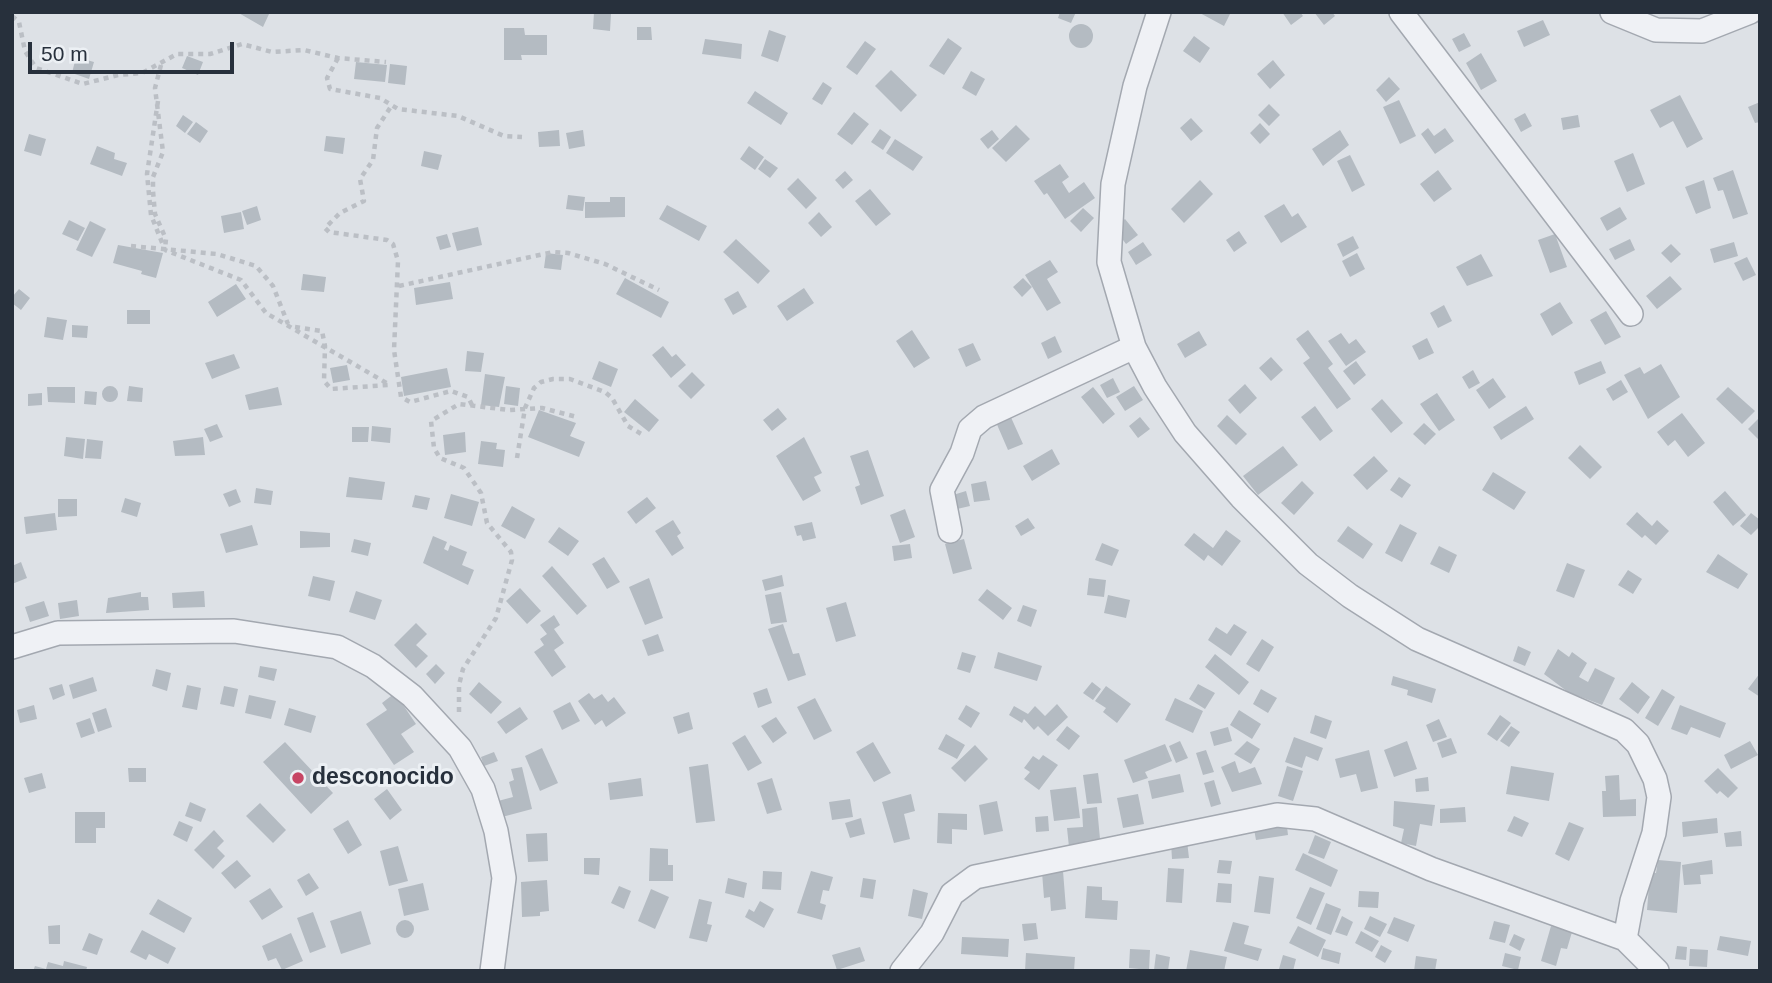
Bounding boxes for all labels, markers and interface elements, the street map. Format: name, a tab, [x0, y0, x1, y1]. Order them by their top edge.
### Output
scale bar	[32, 28, 238, 72]
text: 50 m	[41, 42, 88, 65]
place label: desconocido	[312, 764, 454, 792]
marker: desconocido	[290, 770, 306, 786]

